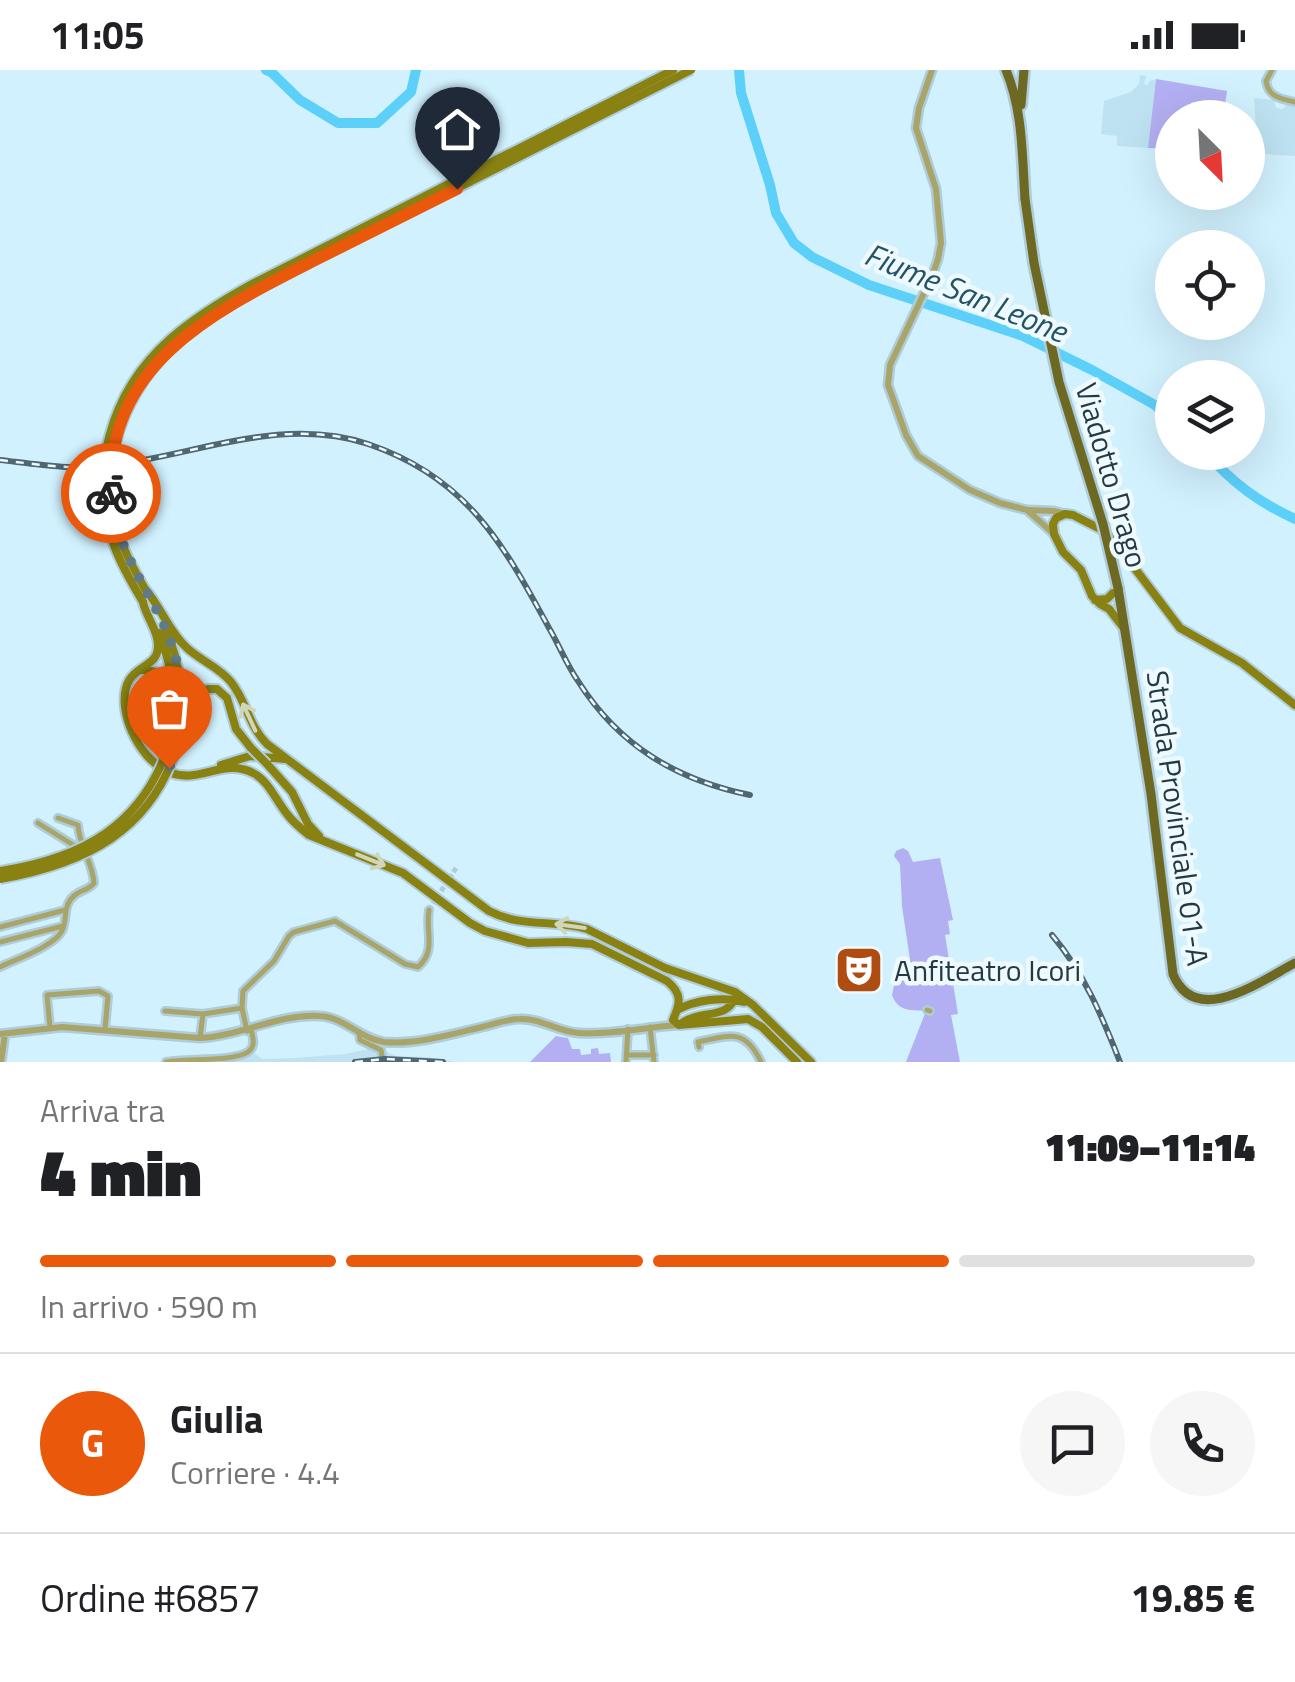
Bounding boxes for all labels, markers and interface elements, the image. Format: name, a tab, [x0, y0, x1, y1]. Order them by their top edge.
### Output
text: 11:05	[50, 6, 145, 64]
pin	[415, 87, 500, 190]
north arrow	[1155, 100, 1265, 210]
map controls	[1155, 100, 1265, 470]
icon: home	[430, 102, 485, 157]
water label: Fiume San Leone	[858, 230, 1076, 355]
button: locate	[1155, 230, 1265, 340]
button: layers	[1155, 360, 1265, 470]
street label: Viadotto Drago	[1064, 377, 1160, 573]
courier	[61, 443, 161, 543]
icon: bike	[84, 466, 139, 521]
pin	[127, 666, 212, 769]
street label: Strada Provinciale 01-A	[1135, 667, 1222, 969]
icon: bag	[142, 681, 197, 736]
one-way arrow	[239, 702, 257, 733]
one-way arrow	[355, 852, 385, 870]
one-way arrow	[555, 917, 587, 935]
theatre icon: Anfiteatro Icori	[833, 944, 885, 996]
place label: Anfiteatro Icori	[894, 947, 1081, 993]
text: Arriva tra	[40, 1086, 165, 1134]
text: 11:09–11:14	[1045, 1118, 1255, 1176]
text: 4 min	[40, 1122, 201, 1221]
text: In arrivo · 590 m	[40, 1282, 258, 1330]
text: Giulia	[170, 1390, 264, 1448]
button: chat	[1020, 1391, 1125, 1496]
button: phone	[1150, 1391, 1255, 1496]
text: G	[81, 1414, 104, 1472]
text: Corriere · 4.4	[170, 1448, 340, 1496]
text: Ordine #6857	[40, 1569, 261, 1627]
text: 19.85 €	[1131, 1569, 1255, 1627]

